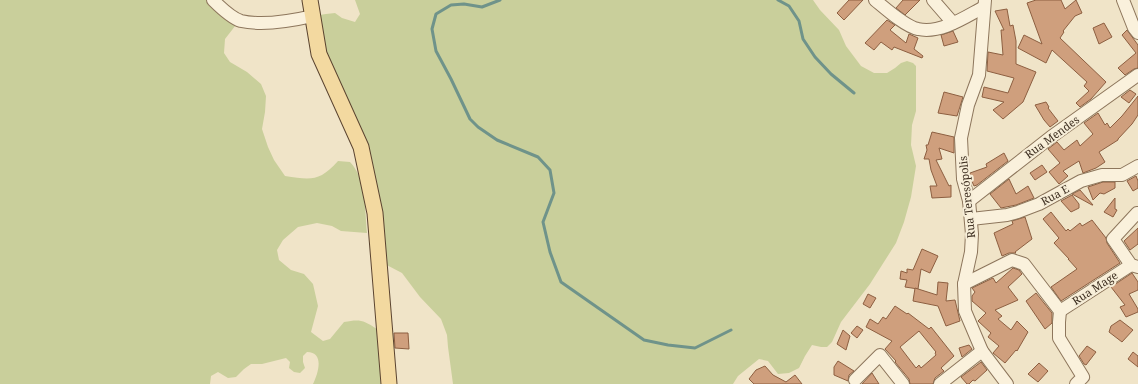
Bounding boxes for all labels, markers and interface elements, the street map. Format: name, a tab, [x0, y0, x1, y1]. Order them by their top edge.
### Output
street label: Rua Mendes	[1021, 112, 1082, 162]
street label: Rua Teresópolis	[955, 155, 978, 239]
street label: Rua E	[1038, 181, 1072, 208]
street label: Rua Mage	[1069, 267, 1121, 308]

